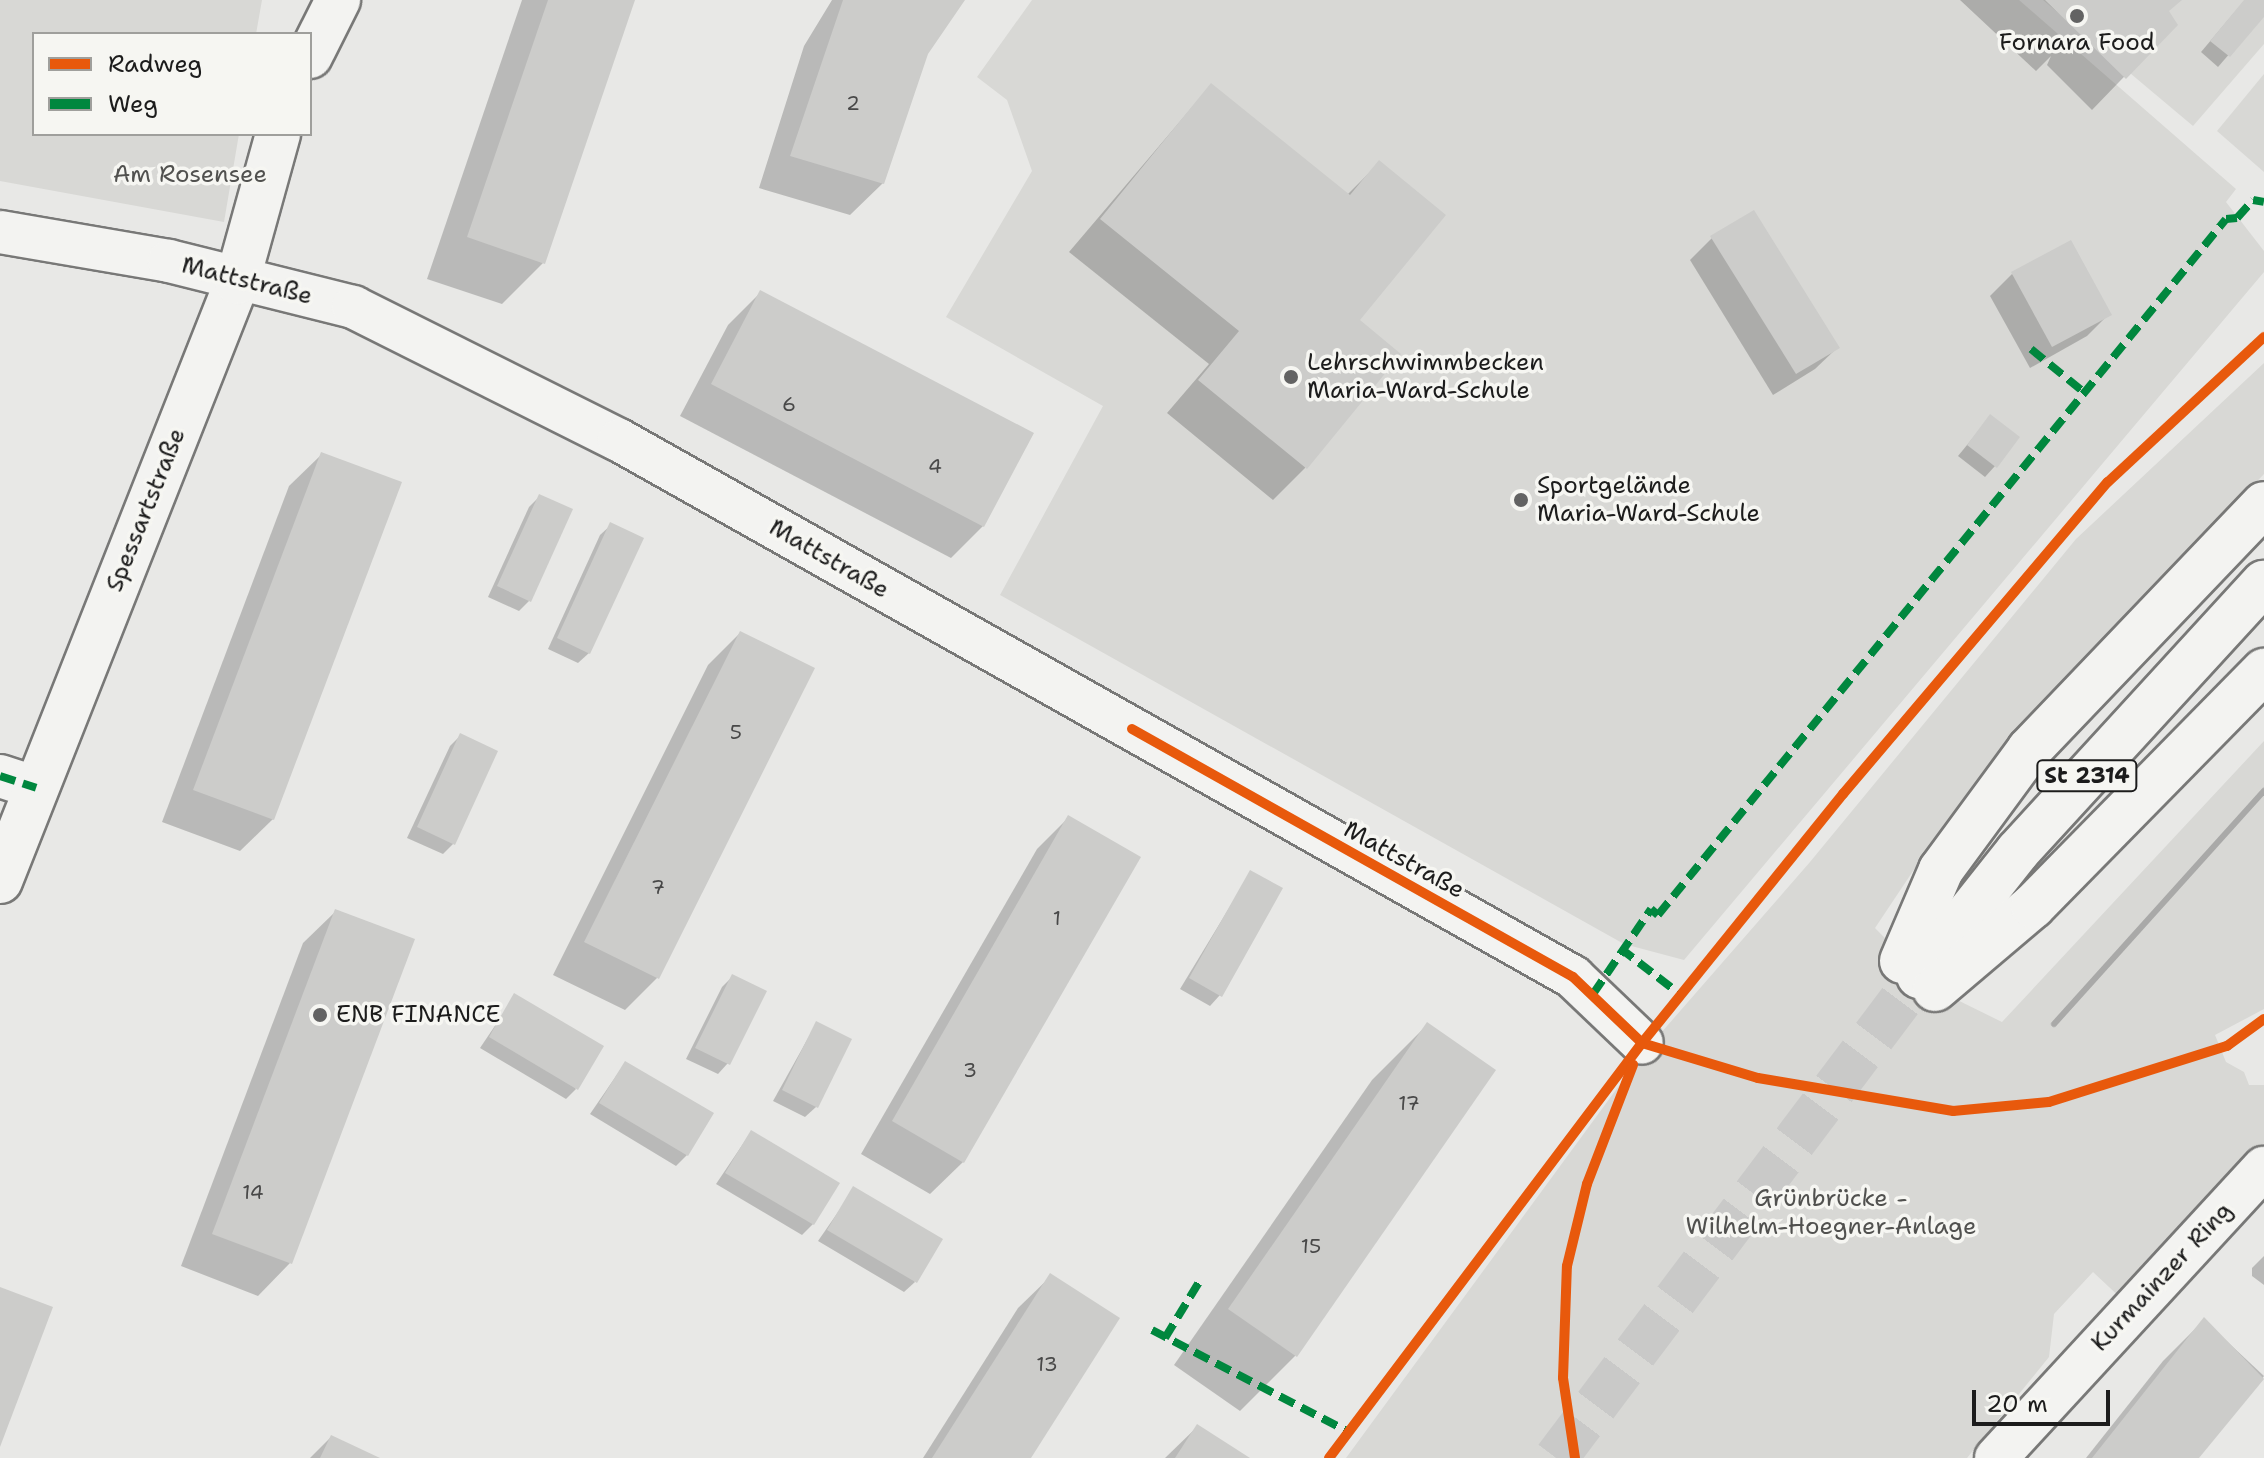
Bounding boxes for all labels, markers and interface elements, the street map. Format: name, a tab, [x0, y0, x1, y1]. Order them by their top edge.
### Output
marker: Fornara Food	[2068, 7, 2086, 25]
place label: Fornara Food	[1999, 29, 2155, 57]
legend	[32, 32, 312, 136]
text: Radweg	[108, 48, 202, 80]
text: Weg	[108, 88, 158, 120]
house number: 2	[846, 91, 860, 115]
park label: Am Rosensee	[113, 161, 267, 189]
street label: Mattstraße	[179, 251, 315, 311]
place label: Lehrschwimmbecken Maria-Ward-Schule	[1307, 349, 1544, 405]
marker: Lehrschwimmbecken Maria-Ward-Schule	[1282, 368, 1300, 386]
house number: 6	[782, 392, 796, 416]
street label: Spessartstraße	[100, 424, 192, 596]
house number: 4	[928, 454, 942, 478]
place label: Sportgelände Maria-Ward-Schule	[1537, 472, 1760, 528]
marker: Sportgelände Maria-Ward-Schule	[1512, 491, 1530, 509]
street label: Mattstraße	[764, 513, 894, 605]
house number: 5	[730, 720, 742, 744]
road number: St 2314	[2035, 758, 2139, 794]
street label: Mattstraße	[1339, 815, 1469, 905]
house number: 7	[651, 875, 665, 899]
house number: 1	[1053, 906, 1061, 930]
place label: ENB FINANCE	[336, 1001, 500, 1029]
marker: ENB FINANCE	[311, 1006, 329, 1024]
house number: 3	[963, 1058, 977, 1082]
house number: 17	[1398, 1091, 1420, 1115]
house number: 14	[242, 1180, 264, 1204]
park label: Grünbrücke - Wilhelm-Hoegner-Anlage	[1685, 1185, 1977, 1241]
street label: Kurmainzer Ring	[2086, 1197, 2238, 1357]
house number: 15	[1301, 1234, 1321, 1258]
house number: 13	[1036, 1352, 1058, 1376]
scale bar	[1976, 1374, 2114, 1424]
text: 20 m	[1986, 1388, 2048, 1420]

